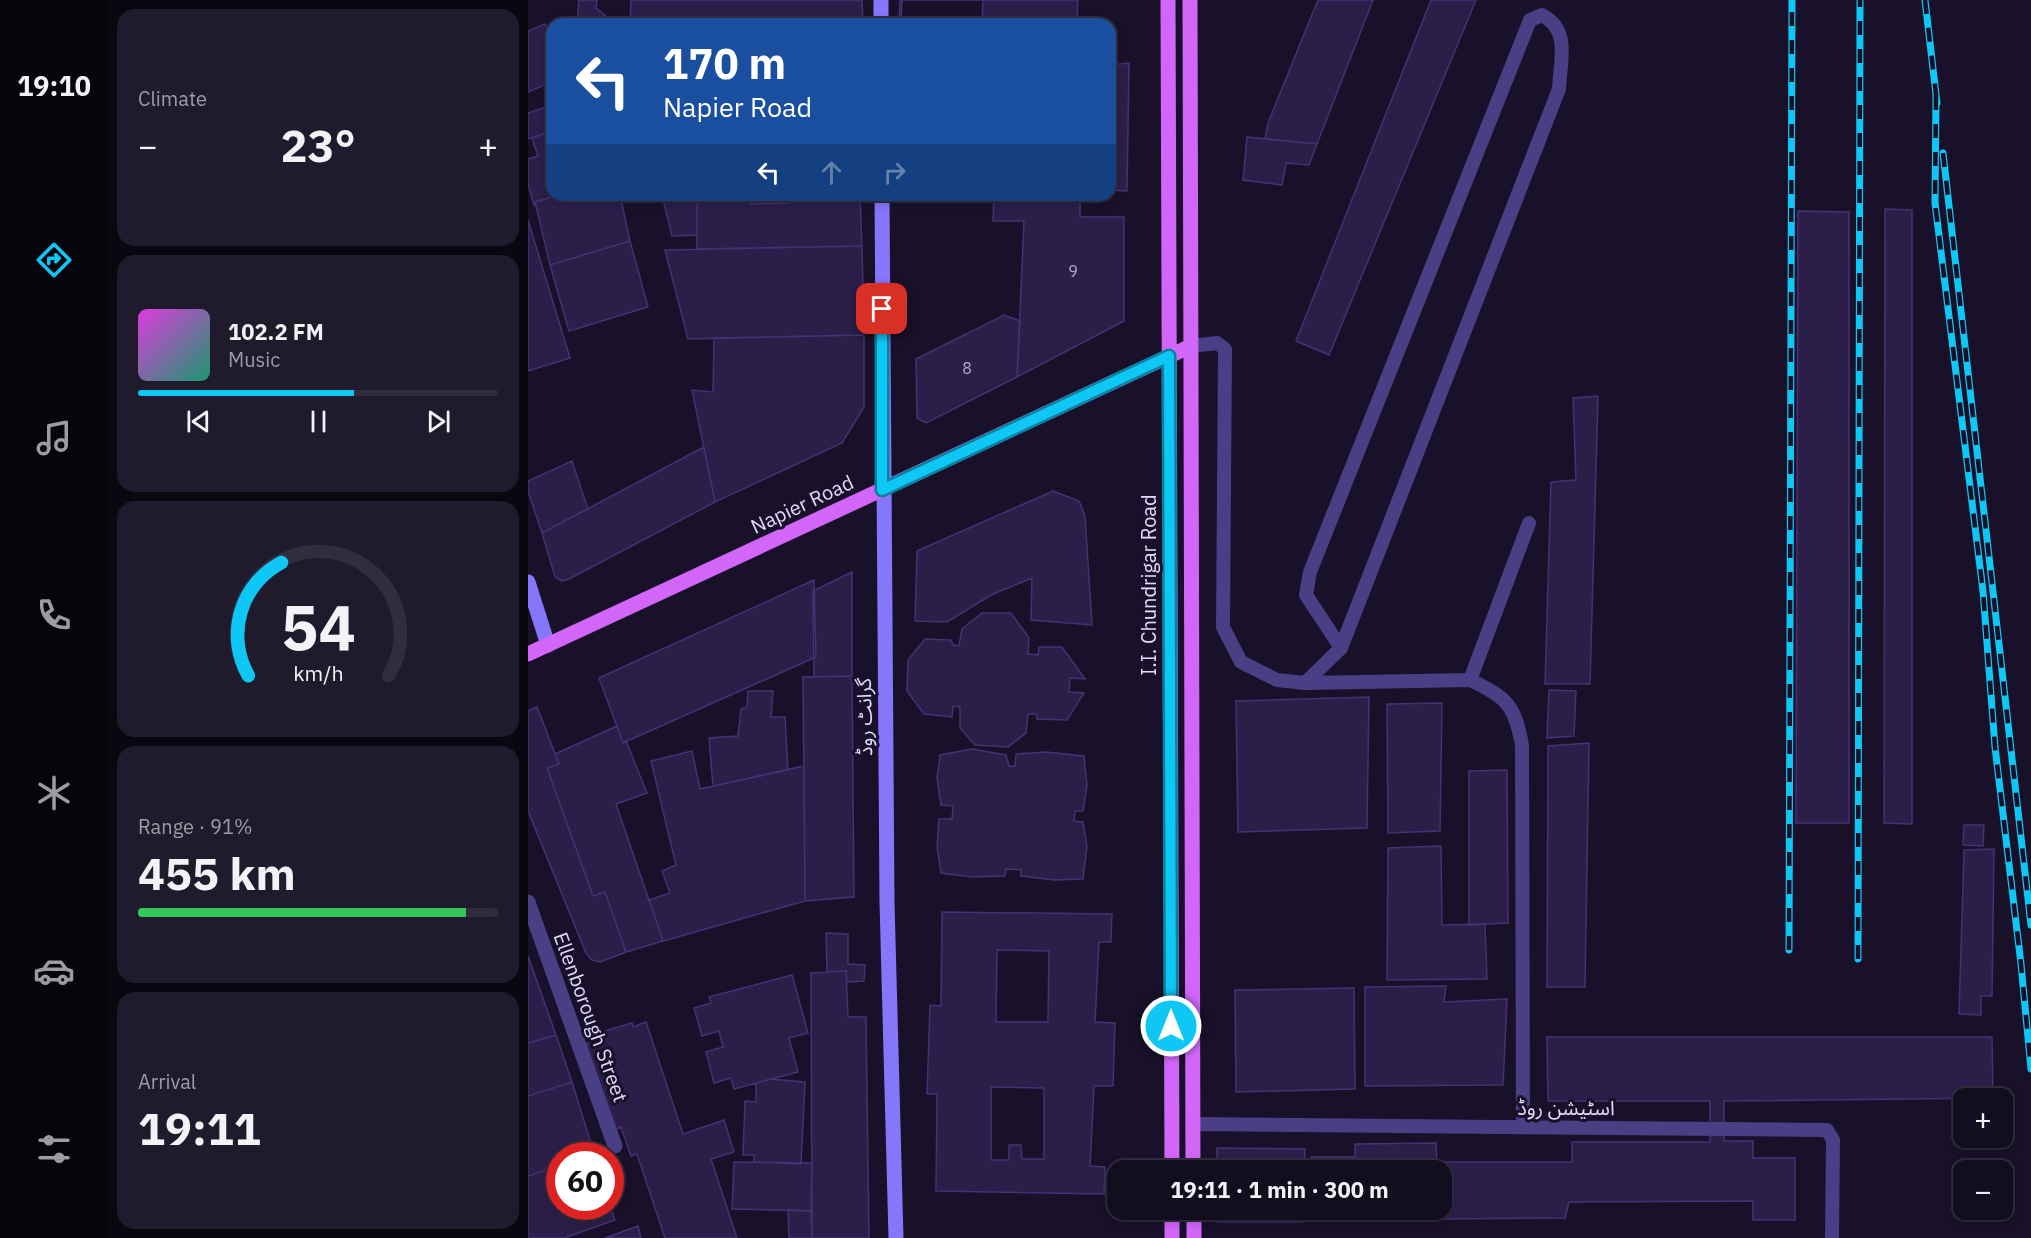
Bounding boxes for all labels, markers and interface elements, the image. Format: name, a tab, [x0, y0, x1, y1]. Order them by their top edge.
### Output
text: 170 m	[663, 36, 786, 91]
icon: left	[564, 42, 642, 120]
text: 19:10	[17, 68, 91, 103]
text: Climate	[138, 85, 207, 112]
text: Napier Road	[663, 89, 812, 124]
text: 23°	[280, 116, 356, 174]
text: −	[138, 124, 158, 167]
text: +	[478, 124, 498, 167]
icon: left	[752, 156, 785, 189]
icon: ahead	[815, 156, 848, 189]
icon: right	[878, 156, 911, 189]
icon: directions	[33, 239, 75, 281]
house number: 9	[1068, 261, 1078, 281]
pin	[856, 283, 907, 334]
icon: arrive	[865, 292, 898, 325]
text: 102.2 FM	[228, 317, 324, 346]
text: Music	[228, 346, 280, 373]
house number: 8	[962, 358, 972, 378]
icon: previous	[182, 405, 215, 438]
icon: pause	[302, 405, 335, 438]
icon: next	[422, 405, 455, 438]
icon: music	[33, 417, 75, 459]
street label: Napier Road	[746, 468, 858, 540]
street label: I.I. Chundrigar Road	[1135, 494, 1162, 676]
text: 54	[281, 586, 355, 667]
icon: phone	[33, 594, 75, 636]
text: km/h	[293, 659, 343, 687]
street label: گرانٹ روڈ	[850, 677, 878, 756]
icon: climate	[33, 772, 75, 814]
text: Range · 91%	[138, 813, 253, 840]
text: 455 km	[138, 844, 296, 902]
street label: Ellenborough Street	[548, 928, 634, 1106]
icon: car	[33, 950, 75, 992]
position arrow	[1139, 994, 1203, 1058]
text: Arrival	[138, 1068, 196, 1095]
map controls	[1953, 1088, 2013, 1220]
button: +	[1953, 1088, 2013, 1148]
street label: اسٹیشن روڈ	[1517, 1094, 1615, 1121]
text: 19:11	[138, 1099, 261, 1157]
icon: filters	[33, 1128, 75, 1170]
speed limit sign: 60	[546, 1142, 624, 1220]
button: −	[1953, 1160, 2013, 1220]
text: 19:11 · 1 min · 300 m	[1170, 1175, 1389, 1204]

